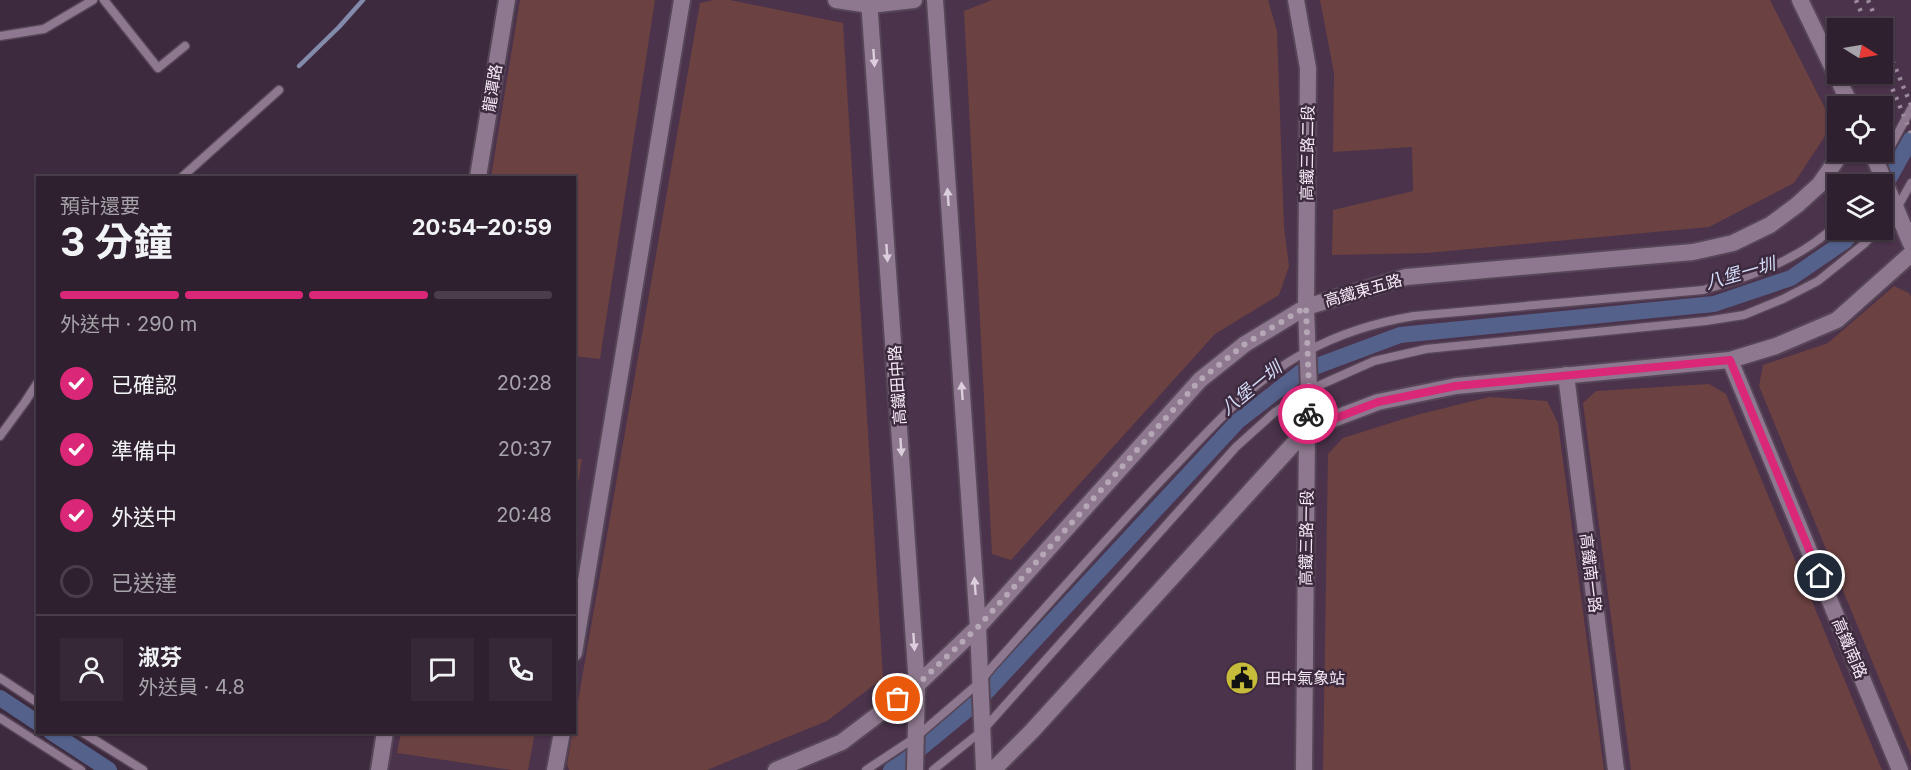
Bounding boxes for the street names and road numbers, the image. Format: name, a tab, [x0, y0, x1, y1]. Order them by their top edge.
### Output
street label: 龍潭路	[478, 63, 506, 113]
street label: 高鐵三路二段	[1296, 105, 1318, 201]
street label: 高鐵東五路	[1322, 269, 1404, 311]
street label: 高鐵田中路	[884, 344, 910, 426]
street label: 高鐵三路一段	[1295, 490, 1317, 586]
street label: 高鐵南一路	[1576, 532, 1606, 614]
street label: 高鐵南路	[1828, 615, 1872, 681]

